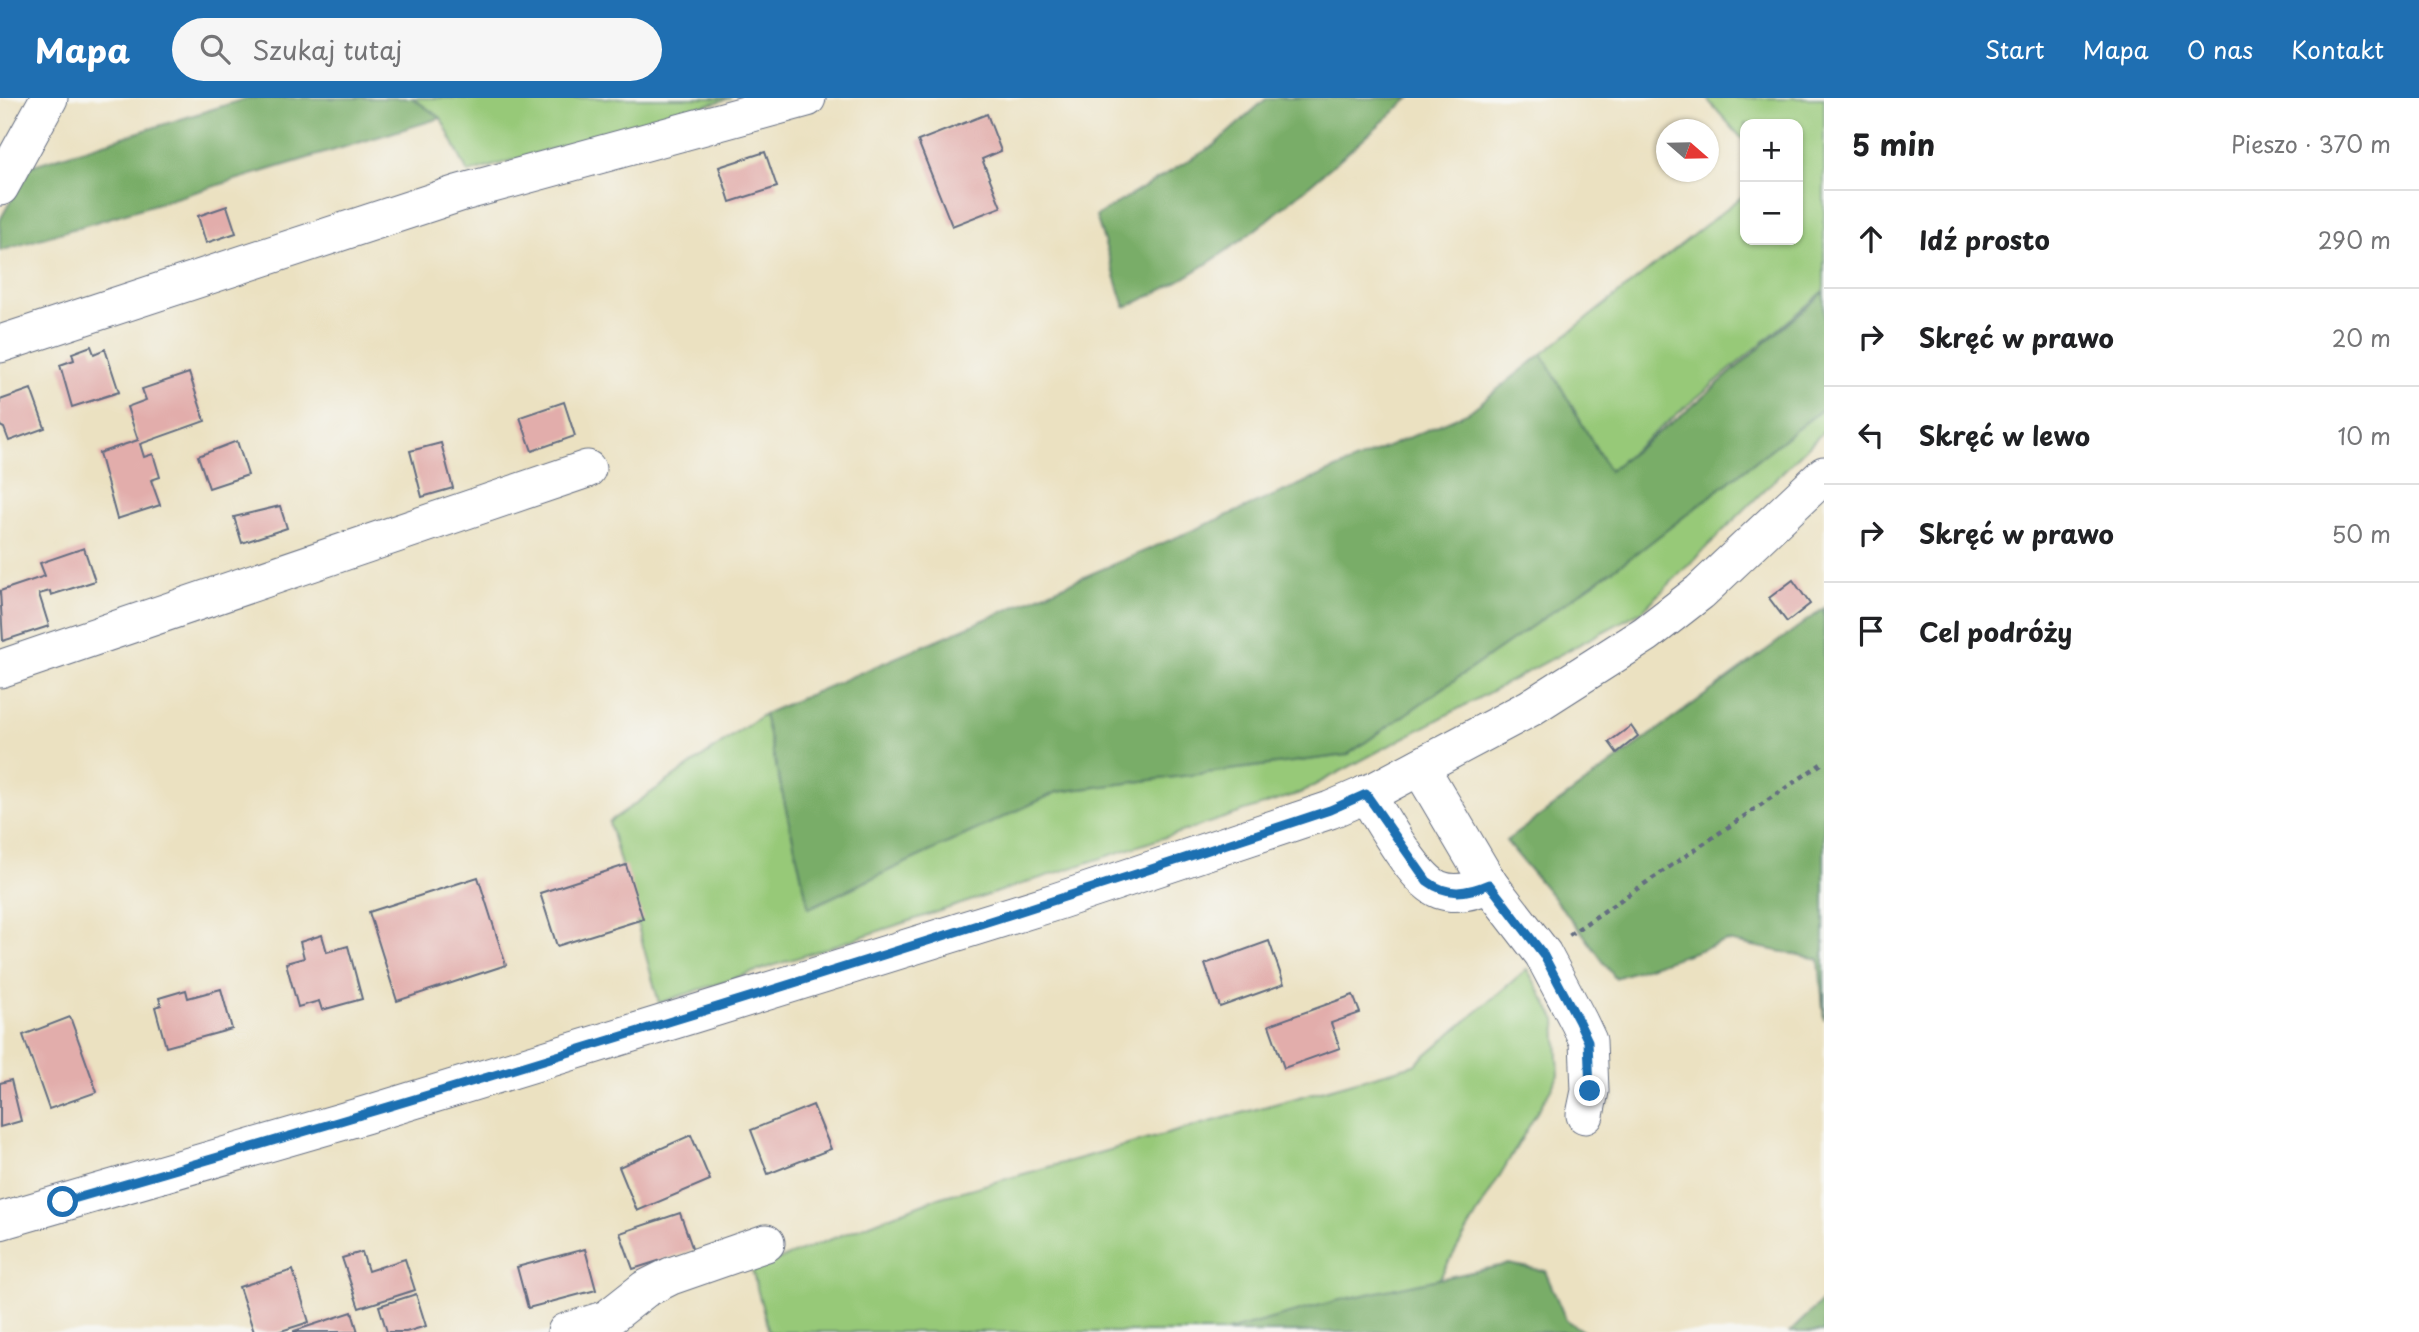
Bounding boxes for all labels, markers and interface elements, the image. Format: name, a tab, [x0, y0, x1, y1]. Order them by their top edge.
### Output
search box	[172, 18, 662, 81]
text: Mapa	[35, 24, 130, 74]
icon: search	[196, 30, 234, 68]
text: Szukaj tutaj	[252, 30, 402, 69]
text: Start	[1985, 31, 2045, 67]
text: Mapa	[2083, 31, 2149, 67]
text: O nas	[2187, 31, 2253, 67]
text: Kontakt	[2291, 31, 2384, 67]
north arrow	[1656, 119, 1719, 182]
map controls	[1740, 119, 1803, 245]
button: +	[1740, 119, 1803, 182]
text: 5 min	[1852, 121, 1935, 166]
text: Pieszo · 370 m	[2231, 126, 2391, 161]
button: −	[1740, 182, 1803, 245]
icon: ahead	[1852, 220, 1890, 258]
text: Idź prosto	[1919, 220, 2050, 259]
text: 290 m	[2318, 222, 2391, 257]
icon: right	[1852, 318, 1890, 356]
text: Skręć w prawo	[1919, 318, 2114, 357]
text: 20 m	[2332, 320, 2391, 355]
icon: left	[1852, 416, 1890, 454]
text: Skręć w lewo	[1919, 416, 2090, 455]
text: 10 m	[2337, 418, 2391, 453]
icon: right	[1852, 514, 1890, 552]
text: Skręć w prawo	[1919, 514, 2114, 553]
text: 50 m	[2331, 516, 2391, 551]
icon: arrive	[1852, 612, 1890, 650]
text: Cel podróży	[1919, 612, 2072, 651]
route end	[1574, 1075, 1605, 1106]
route start	[47, 1186, 78, 1217]

